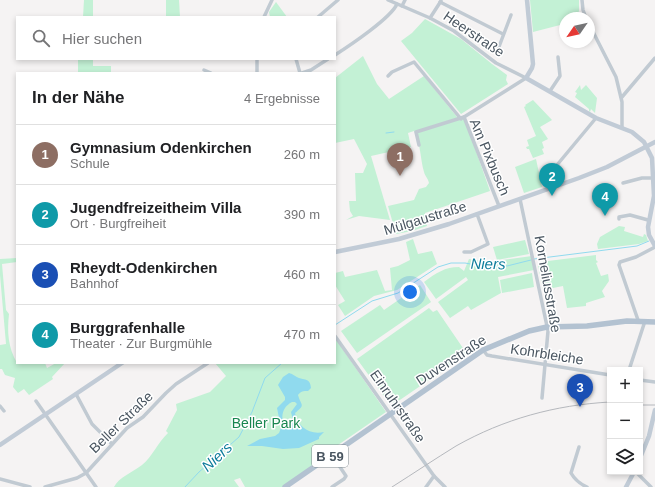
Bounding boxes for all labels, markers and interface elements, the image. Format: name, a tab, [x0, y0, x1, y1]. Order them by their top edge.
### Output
street label: Heerstraße	[440, 8, 508, 60]
north arrow	[559, 12, 595, 48]
search box	[16, 16, 336, 60]
icon: search	[30, 27, 52, 49]
text: Hier suchen	[62, 30, 142, 47]
text: In der Nähe	[32, 88, 125, 107]
text: 4 Ergebnisse	[244, 91, 320, 106]
street label: Am Pixbusch	[467, 116, 513, 198]
text: Gymnasium Odenkirchen	[70, 139, 252, 156]
pin: 1	[387, 143, 413, 176]
text: 1	[41, 147, 49, 162]
text: 260 m	[284, 147, 320, 162]
text: Schule	[70, 156, 110, 171]
pin: 2	[539, 163, 565, 196]
pin: 4	[592, 183, 618, 216]
street label: Mülgaustraße	[382, 198, 468, 238]
text: Jugendfreizeitheim Villa	[70, 199, 241, 216]
text: 2	[41, 207, 49, 222]
text: 390 m	[284, 207, 320, 222]
text: Ort · Burgfreiheit	[70, 216, 166, 231]
street label: Korneliusstraße	[532, 234, 564, 334]
water label: Niers	[470, 255, 506, 272]
text: Rheydt-Odenkirchen	[70, 259, 218, 276]
text: 3	[41, 267, 49, 282]
text: 460 m	[284, 267, 320, 282]
text: Bahnhof	[70, 276, 118, 291]
your location	[400, 282, 420, 302]
text: Burggrafenhalle	[70, 319, 185, 336]
text: 4	[41, 327, 49, 342]
text: 470 m	[284, 327, 320, 342]
street label: Duvenstraße	[413, 331, 489, 389]
text: Theater · Zur Burgmühle	[70, 336, 212, 351]
street label: Kohrbleiche	[509, 340, 585, 368]
street label: Einruhrstraße	[367, 367, 429, 445]
map controls	[607, 367, 643, 475]
button: +	[607, 367, 643, 403]
pin: 3	[567, 374, 593, 407]
street label: Beller Straße	[86, 388, 156, 456]
button: −	[607, 403, 643, 439]
park label: Beller Park	[232, 415, 301, 431]
water label: Niers	[198, 438, 236, 475]
button: layers	[607, 439, 643, 475]
road number: B 59	[312, 445, 348, 467]

